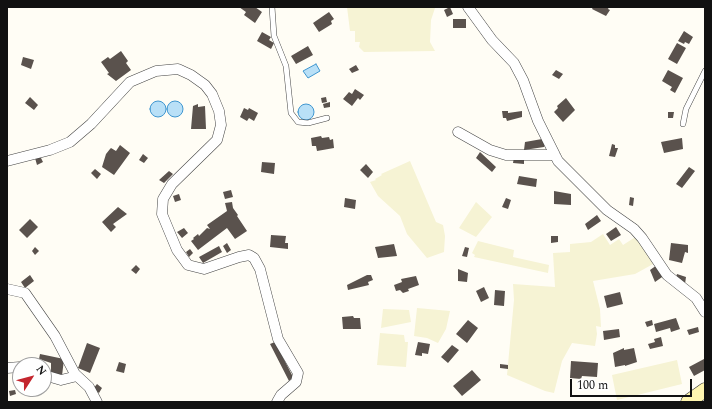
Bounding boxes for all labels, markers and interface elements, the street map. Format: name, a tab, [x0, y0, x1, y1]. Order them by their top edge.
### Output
north arrow	[12, 357, 52, 397]
text: N	[32, 362, 51, 379]
scale bar	[572, 371, 694, 397]
text: 100 m	[577, 376, 608, 395]

